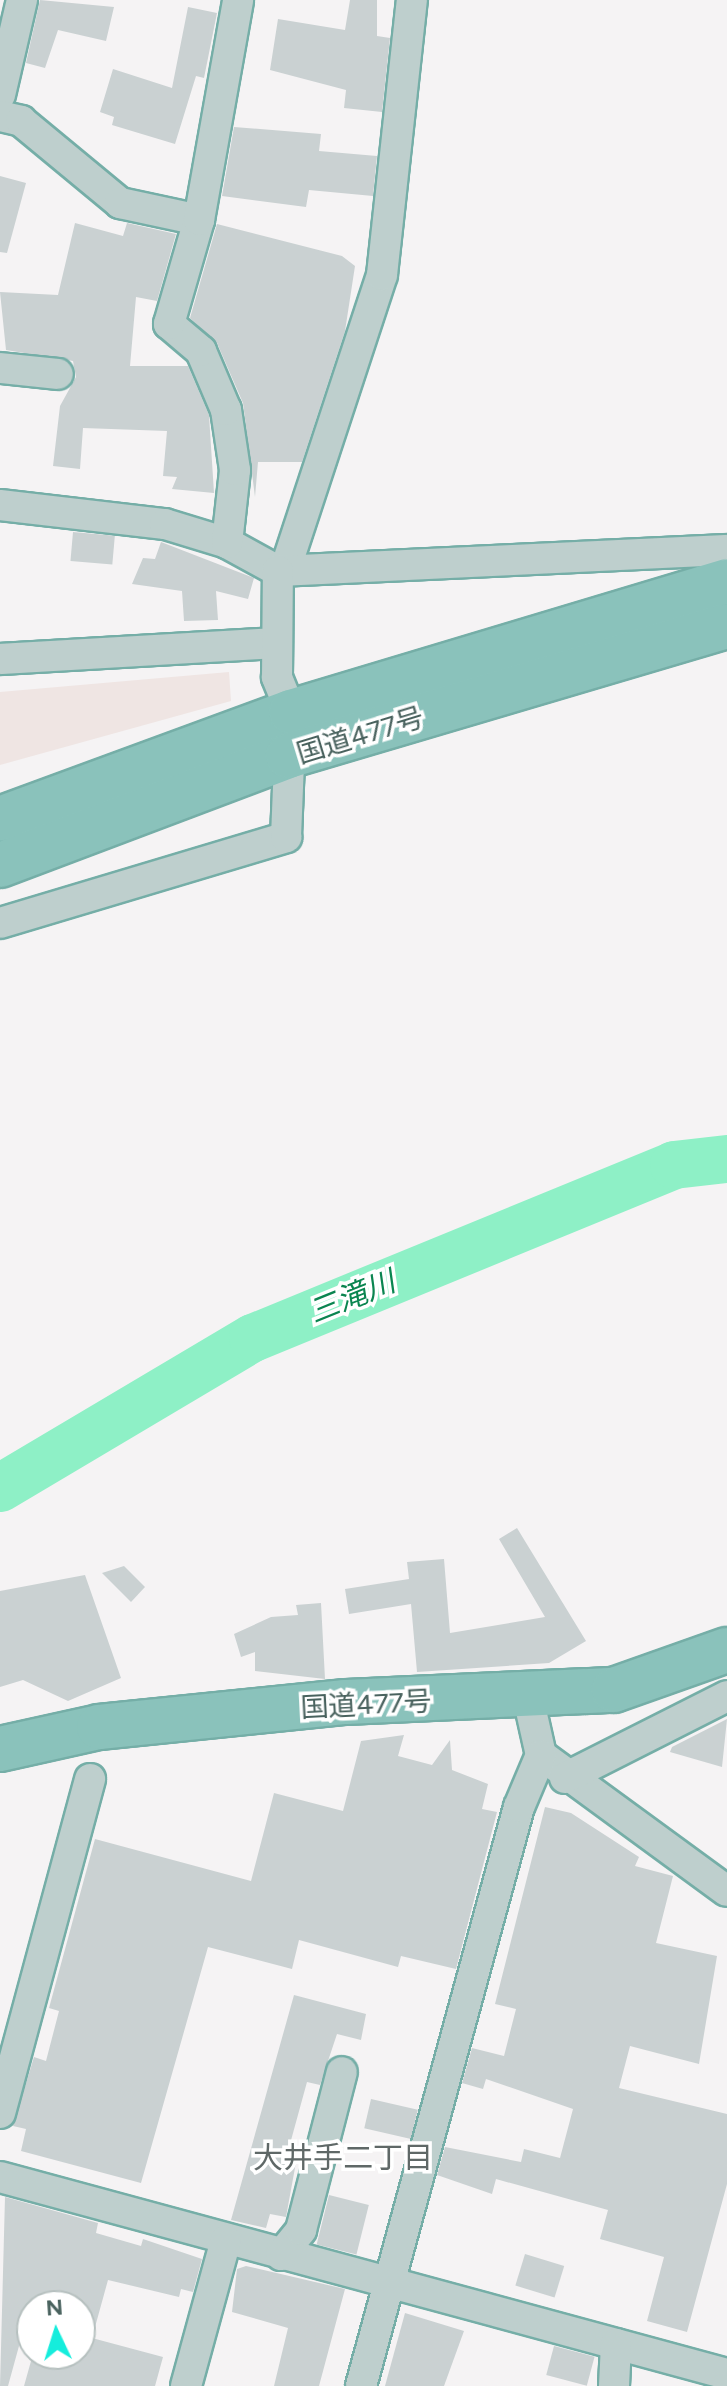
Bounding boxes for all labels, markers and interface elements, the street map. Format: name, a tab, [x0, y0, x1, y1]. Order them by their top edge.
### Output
street label: 国道477号	[292, 700, 428, 770]
water label: 三滝川	[304, 1263, 400, 1331]
street label: 国道477号	[299, 1684, 433, 1724]
district label: 大井手二丁目	[253, 2140, 433, 2176]
north arrow	[16, 2290, 96, 2370]
text: N	[45, 2293, 64, 2322]

